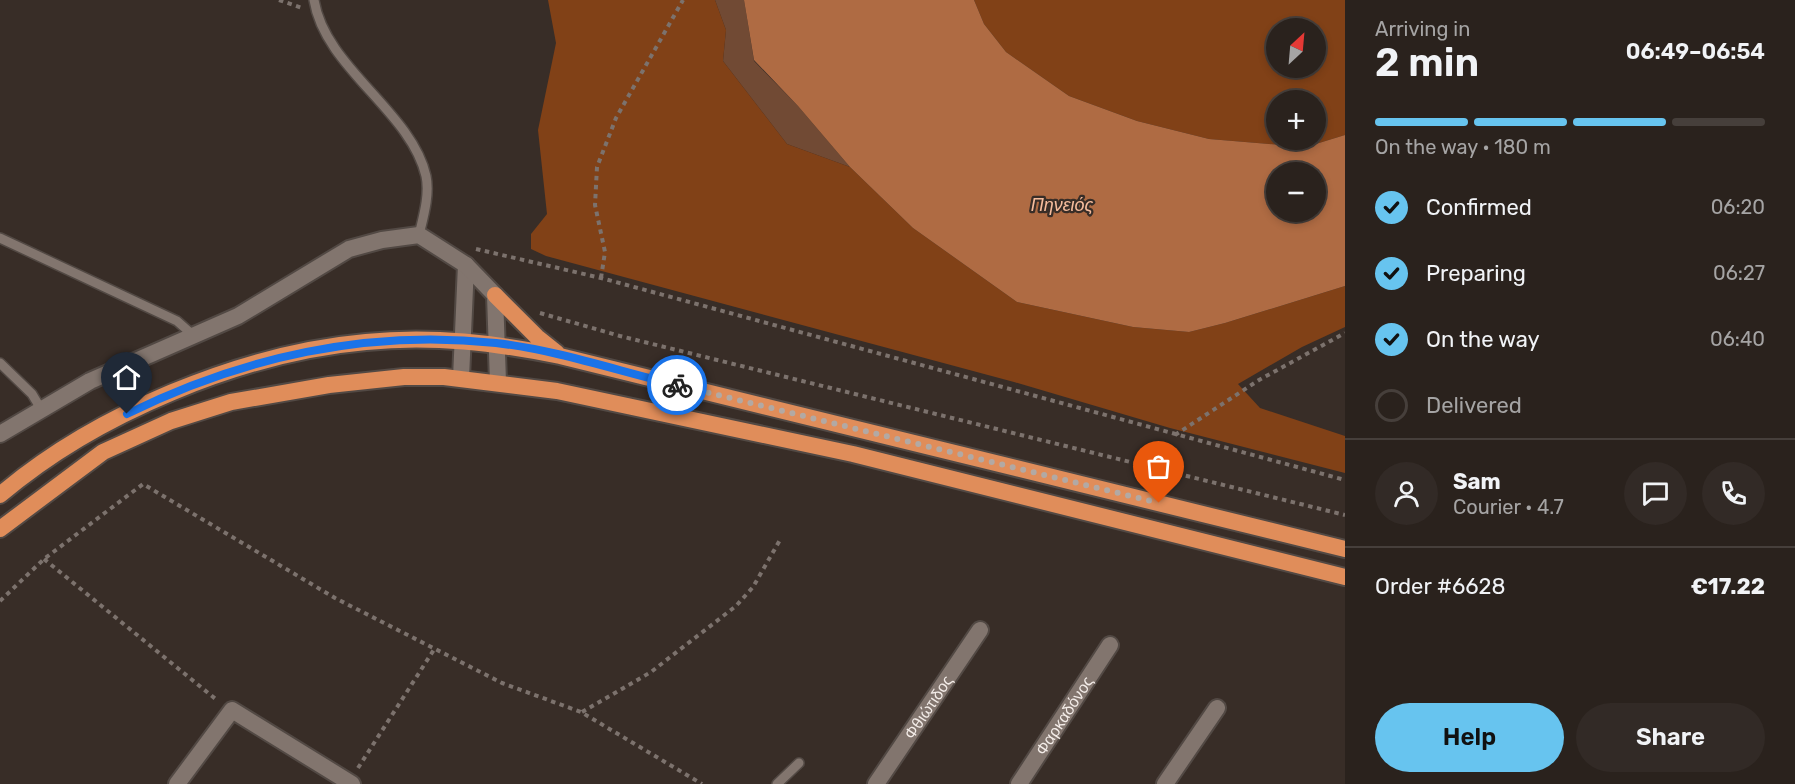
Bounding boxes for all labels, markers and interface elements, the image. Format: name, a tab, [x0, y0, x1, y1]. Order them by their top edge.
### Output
text: Arriving in	[1375, 17, 1470, 41]
north arrow	[1266, 18, 1326, 78]
map controls	[1266, 18, 1326, 222]
text: 06:49–06:54	[1626, 38, 1765, 65]
text: 2 min	[1375, 40, 1479, 86]
button: +	[1266, 90, 1326, 150]
text: On the way · 180 m	[1375, 135, 1551, 159]
button: −	[1266, 162, 1326, 222]
icon: check	[1375, 191, 1408, 224]
water label: Πηνειός	[1031, 194, 1094, 216]
text: Confirmed	[1426, 194, 1532, 221]
text: 06:20	[1711, 195, 1765, 219]
icon: check	[1375, 257, 1408, 290]
text: Preparing	[1426, 260, 1526, 287]
text: 06:27	[1713, 261, 1765, 285]
icon: check	[1375, 323, 1408, 356]
text: On the way	[1426, 326, 1540, 353]
text: 06:40	[1710, 327, 1765, 351]
pin	[101, 352, 152, 414]
courier	[647, 355, 707, 415]
icon: home	[110, 361, 143, 394]
icon: bike	[661, 369, 694, 402]
text: Delivered	[1426, 392, 1522, 419]
pin	[1133, 441, 1184, 503]
icon: bag	[1142, 450, 1175, 483]
button: person	[1375, 462, 1438, 525]
button: chat	[1624, 462, 1687, 525]
button: phone	[1702, 462, 1765, 525]
text: Sam	[1453, 468, 1501, 495]
text: Courier · 4.7	[1453, 495, 1564, 519]
text: Order #6628	[1375, 573, 1505, 600]
text: €17.22	[1691, 573, 1765, 600]
street label: Φθιώτιδος	[900, 671, 956, 742]
street label: Φαρκαδόνος	[1031, 672, 1097, 759]
button: Help	[1375, 703, 1564, 772]
button: Share	[1576, 703, 1765, 772]

